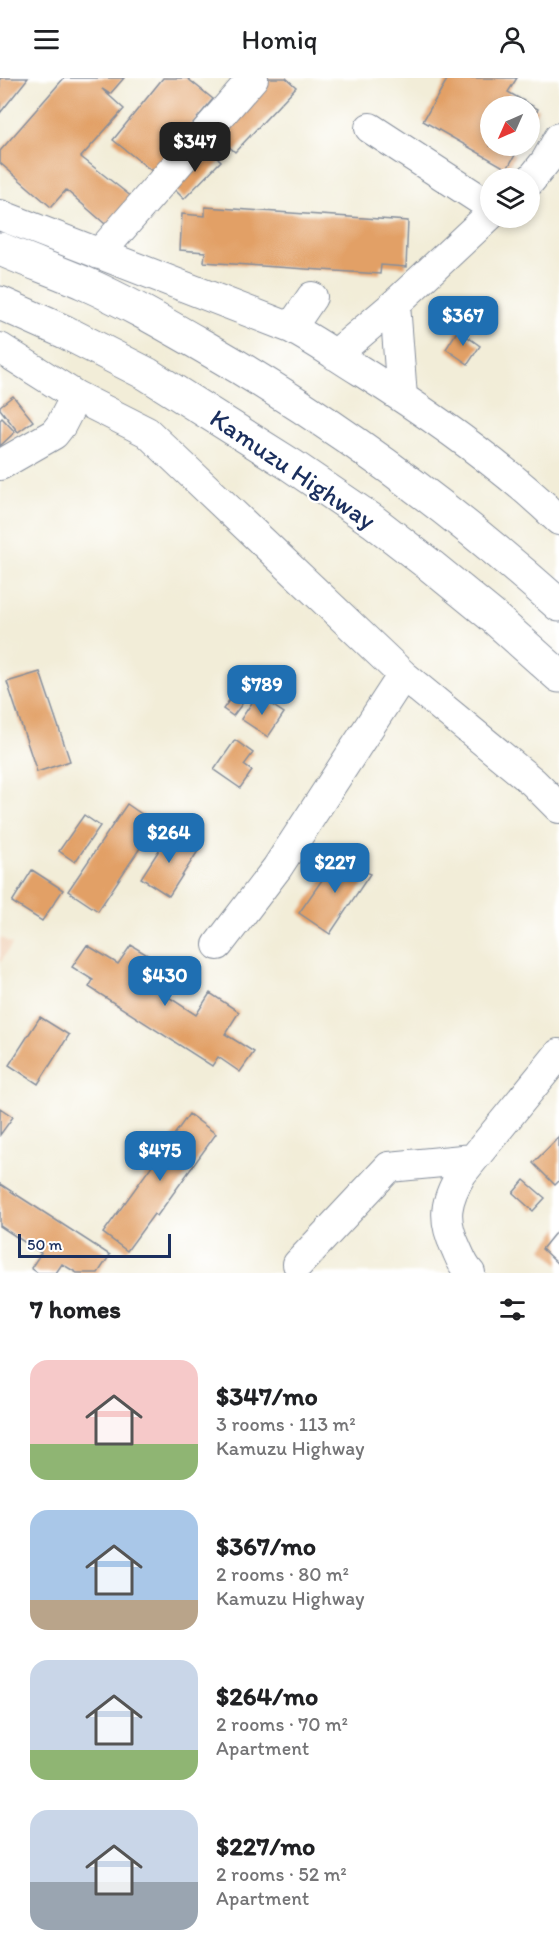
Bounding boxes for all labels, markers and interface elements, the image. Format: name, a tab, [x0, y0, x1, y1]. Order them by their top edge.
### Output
icon: menu	[30, 23, 63, 56]
text: Homiq	[242, 23, 317, 56]
icon: person	[496, 23, 529, 56]
north arrow	[480, 96, 540, 156]
map controls	[480, 96, 540, 228]
pin: $347	[159, 122, 231, 173]
text: $347	[174, 129, 216, 153]
button: layers	[480, 168, 540, 228]
pin: $367	[427, 296, 499, 347]
text: $367	[442, 303, 484, 327]
street label: Kamuzu Highway	[204, 402, 382, 536]
pin: $789	[226, 665, 298, 716]
text: $789	[241, 672, 283, 696]
pin: $264	[133, 813, 205, 864]
text: $264	[147, 820, 191, 844]
pin: $227	[299, 843, 371, 894]
text: $227	[314, 850, 356, 874]
pin: $430	[129, 956, 201, 1007]
text: $430	[142, 963, 188, 987]
pin: $475	[124, 1131, 196, 1182]
text: $475	[139, 1138, 181, 1162]
scale bar	[18, 1231, 171, 1258]
text: 50 m	[27, 1235, 62, 1254]
text: 7 homes	[30, 1293, 121, 1325]
icon: filters	[496, 1293, 529, 1326]
text: $347/mo	[216, 1380, 318, 1412]
icon: home	[78, 1384, 150, 1456]
text: 3 rooms · 113 m²	[216, 1412, 356, 1436]
text: Kamuzu Highway	[216, 1436, 365, 1460]
text: $367/mo	[216, 1530, 316, 1562]
icon: home	[78, 1534, 150, 1606]
text: 2 rooms · 80 m²	[216, 1562, 349, 1586]
text: Kamuzu Highway	[216, 1586, 365, 1610]
text: $264/mo	[216, 1680, 318, 1712]
icon: home	[78, 1684, 150, 1756]
text: 2 rooms · 70 m²	[216, 1712, 348, 1736]
text: Apartment	[216, 1736, 309, 1760]
text: $227/mo	[216, 1830, 315, 1862]
icon: home	[78, 1834, 150, 1906]
text: 2 rooms · 52 m²	[216, 1862, 347, 1886]
text: Apartment	[216, 1886, 309, 1910]

